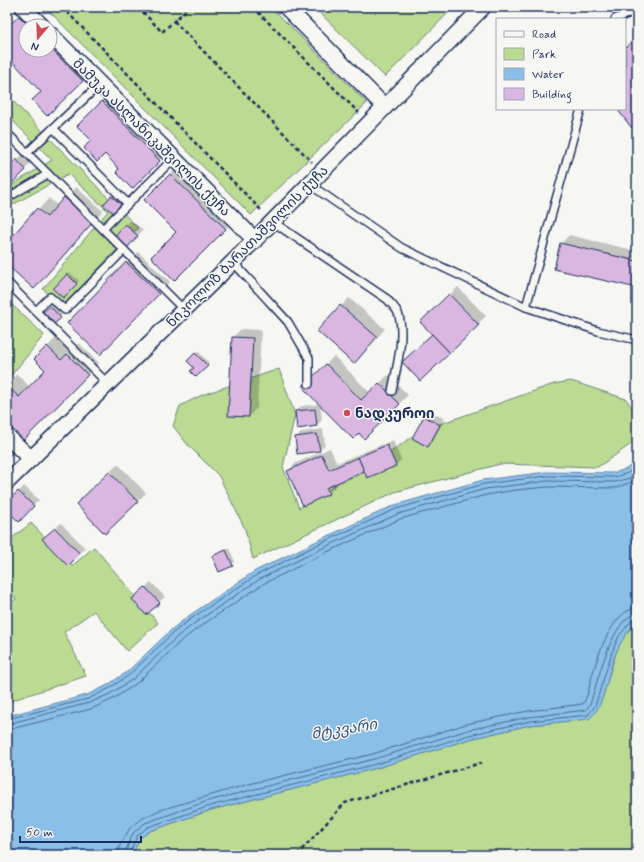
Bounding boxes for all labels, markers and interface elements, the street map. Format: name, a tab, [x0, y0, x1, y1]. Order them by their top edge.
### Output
north arrow	[18, 18, 58, 58]
legend	[496, 18, 626, 110]
text: Road	[532, 27, 556, 43]
text: N	[29, 39, 41, 54]
text: Park	[532, 47, 556, 63]
street label: მამუკა ასლანიკაშვილის ქუჩა	[69, 55, 234, 220]
text: Water	[532, 67, 564, 83]
text: Building	[532, 87, 572, 104]
street label: ნიკოლოზ ბარათაშვილის ქუჩა	[163, 162, 333, 332]
place label: ნადკუროი	[355, 405, 434, 423]
marker: ნადკუროი	[342, 408, 352, 418]
water label: მტკვარი	[310, 715, 380, 745]
scale bar	[20, 818, 141, 844]
text: 50 m	[26, 825, 53, 841]

